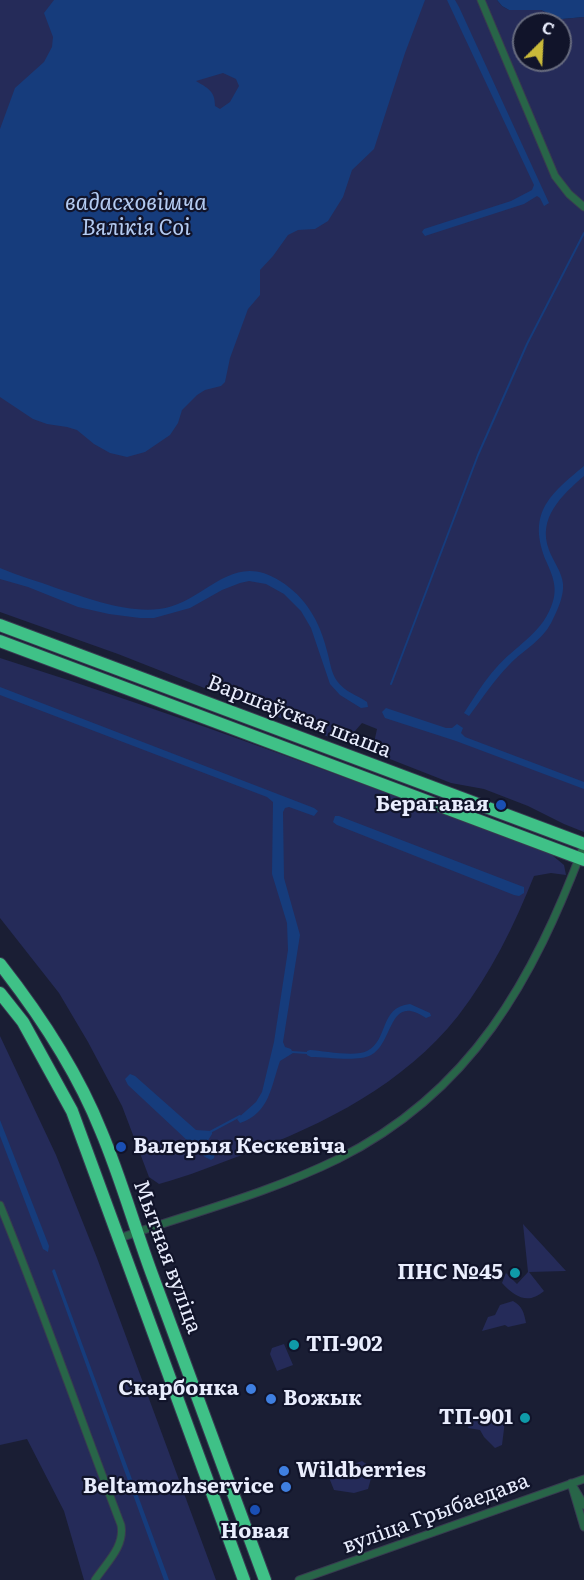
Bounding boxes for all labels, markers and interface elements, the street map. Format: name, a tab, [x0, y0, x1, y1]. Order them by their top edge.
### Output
north arrow	[512, 12, 572, 72]
text: С	[538, 14, 559, 41]
water label: вадасховішча Вялікія Соі	[65, 191, 207, 242]
street label: Варшаўская шаша	[203, 670, 395, 764]
place label: Берагавая	[375, 792, 489, 818]
marker: Берагавая	[494, 798, 508, 812]
place label: Валерыя Кескевіча	[133, 1134, 346, 1160]
marker: Валерыя Кескевіча	[114, 1140, 128, 1154]
street label: Мытная вуліца	[128, 1177, 206, 1337]
place label: ПНС №45	[397, 1260, 503, 1286]
marker: ПНС №45	[508, 1266, 522, 1280]
place label: ТП-902	[306, 1332, 382, 1358]
marker: ТП-902	[287, 1338, 301, 1352]
place label: Скарбонка	[118, 1376, 239, 1402]
marker: Скарбонка	[244, 1382, 258, 1396]
place label: Вожык	[283, 1386, 362, 1412]
marker: Вожык	[264, 1392, 278, 1406]
place label: ТП-901	[439, 1405, 513, 1431]
marker: ТП-901	[518, 1411, 532, 1425]
place label: Wildberries	[296, 1458, 426, 1484]
marker: Wildberries	[277, 1464, 291, 1478]
street label: вуліца Грыбаедава	[339, 1469, 533, 1559]
place label: Beltamozhservice	[83, 1474, 274, 1500]
marker: Beltamozhservice	[279, 1480, 293, 1494]
marker: Новая	[248, 1503, 262, 1517]
place label: Новая	[221, 1519, 289, 1545]

